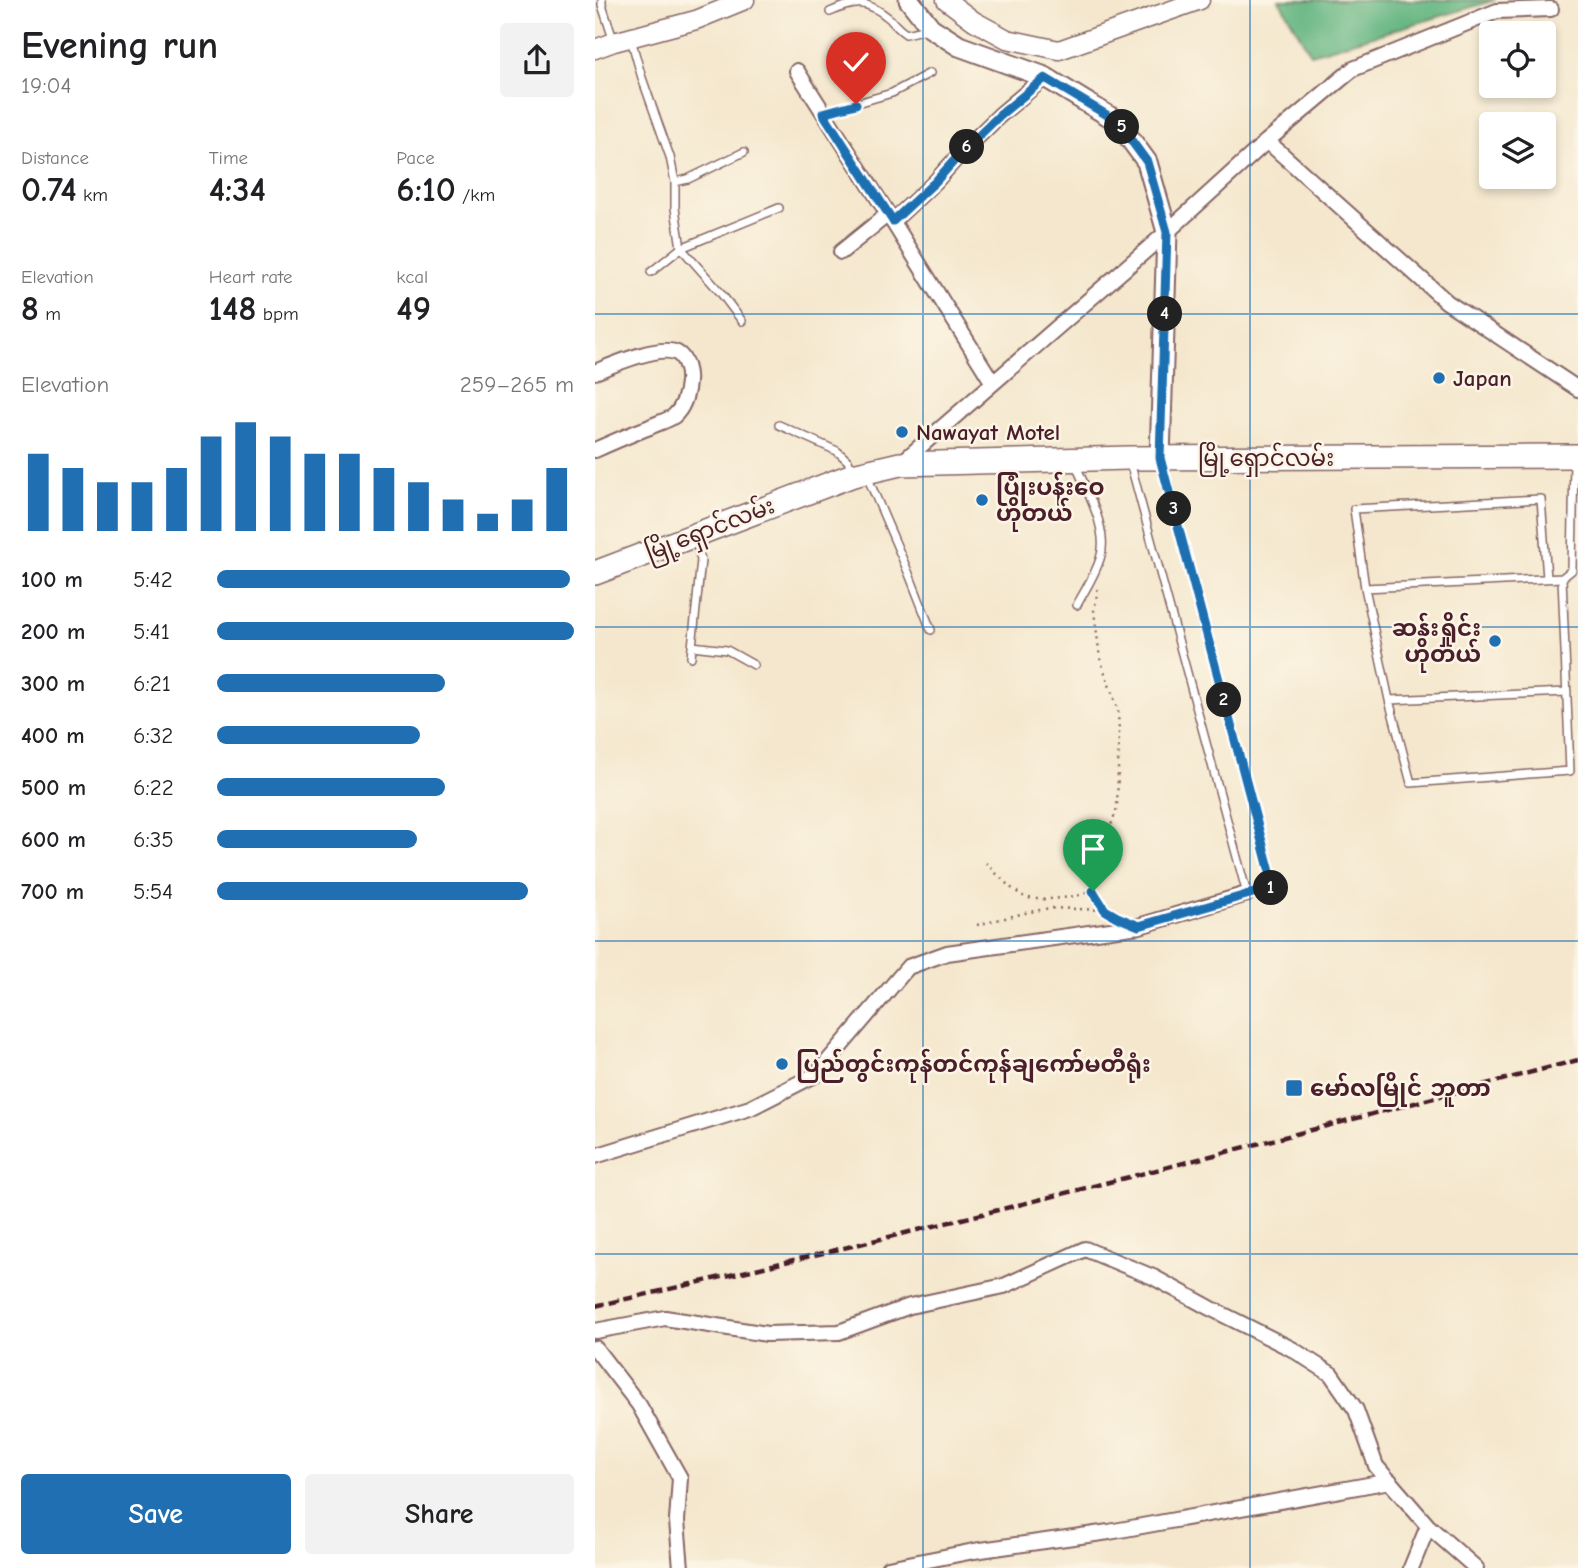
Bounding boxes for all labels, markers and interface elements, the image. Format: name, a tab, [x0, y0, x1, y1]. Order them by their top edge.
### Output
map controls	[1479, 21, 1556, 189]
button: locate	[1479, 21, 1556, 98]
button: share	[500, 23, 574, 97]
text: Evening run	[21, 24, 218, 68]
pin	[826, 32, 886, 104]
icon: check	[837, 43, 875, 81]
text: 19:04	[21, 72, 72, 99]
pin: 5	[1105, 110, 1139, 144]
button: layers	[1479, 112, 1556, 189]
text: 5	[1116, 115, 1127, 137]
pin: 6	[949, 130, 985, 164]
text: 6	[962, 135, 971, 157]
text: Distance	[21, 147, 89, 169]
text: Time	[209, 147, 248, 169]
text: Pace	[396, 147, 435, 169]
text: 0.74	[21, 169, 77, 210]
text: 4:34	[209, 169, 266, 210]
text: 6:10	[396, 169, 456, 210]
text: km	[77, 184, 108, 206]
text: /km	[456, 184, 495, 206]
text: Elevation	[21, 266, 94, 288]
text: Heart rate	[209, 266, 292, 288]
text: kcal	[396, 266, 428, 288]
text: 8	[21, 288, 39, 329]
text: 148	[209, 288, 256, 329]
text: 49	[396, 288, 431, 329]
pin: 4	[1147, 296, 1183, 332]
text: 4	[1160, 302, 1169, 324]
text: m	[39, 303, 61, 325]
text: bpm	[256, 303, 299, 325]
place label: Japan	[1453, 365, 1512, 392]
marker: Japan	[1431, 370, 1447, 386]
text: Elevation	[21, 371, 109, 398]
text: 259–265 m	[460, 371, 574, 398]
place label: Nawayat Motel	[916, 419, 1060, 446]
marker: Nawayat Motel	[894, 424, 910, 440]
street label: မြို့ရှောင်လမ်း	[1198, 442, 1334, 477]
place label: ပြုံးပန်းဝေ ဟိုတယ်	[996, 471, 1105, 532]
street label: မြို့ရှောင်လမ်း	[640, 489, 780, 571]
pin: 3	[1157, 491, 1191, 526]
marker: ပြုံးပန်းဝေ ဟိုတယ်	[974, 492, 990, 508]
text: 3	[1169, 497, 1178, 519]
text: 100 m	[21, 566, 83, 593]
text: 5:42	[133, 566, 173, 593]
place label: ဆန်းရှိုင်း ဟိုတယ်	[1392, 612, 1481, 673]
text: 200 m	[21, 618, 85, 645]
text: 5:41	[133, 618, 170, 645]
marker: ဆန်းရှိုင်း ဟိုတယ်	[1487, 633, 1503, 649]
text: 300 m	[21, 670, 85, 697]
text: 6:21	[133, 670, 171, 697]
pin: 2	[1207, 682, 1241, 718]
text: 2	[1219, 688, 1228, 710]
text: 400 m	[21, 722, 85, 749]
text: 6:32	[133, 722, 173, 749]
text: 500 m	[21, 774, 86, 801]
text: 6:22	[133, 774, 174, 801]
pin	[1063, 819, 1123, 891]
text: 600 m	[21, 826, 86, 853]
text: 6:35	[133, 826, 174, 853]
icon: arrive	[1074, 830, 1112, 868]
pin: 1	[1253, 870, 1289, 906]
text: 1	[1267, 876, 1274, 898]
text: 700 m	[21, 878, 84, 905]
text: 5:54	[133, 878, 173, 905]
place label: ပြည်တွင်းကုန်တင်ကုန်ချကော်မတီရုံး	[796, 1048, 1151, 1084]
marker: ပြည်တွင်းကုန်တင်ကုန်ချကော်မတီရုံး	[774, 1056, 790, 1072]
place label: မော်လမြိုင် ဘူတာ	[1310, 1072, 1491, 1107]
marker: မော်လမြိုင် ဘူတာ	[1284, 1078, 1304, 1098]
button: Save	[21, 1474, 291, 1554]
button: Share	[305, 1474, 574, 1554]

